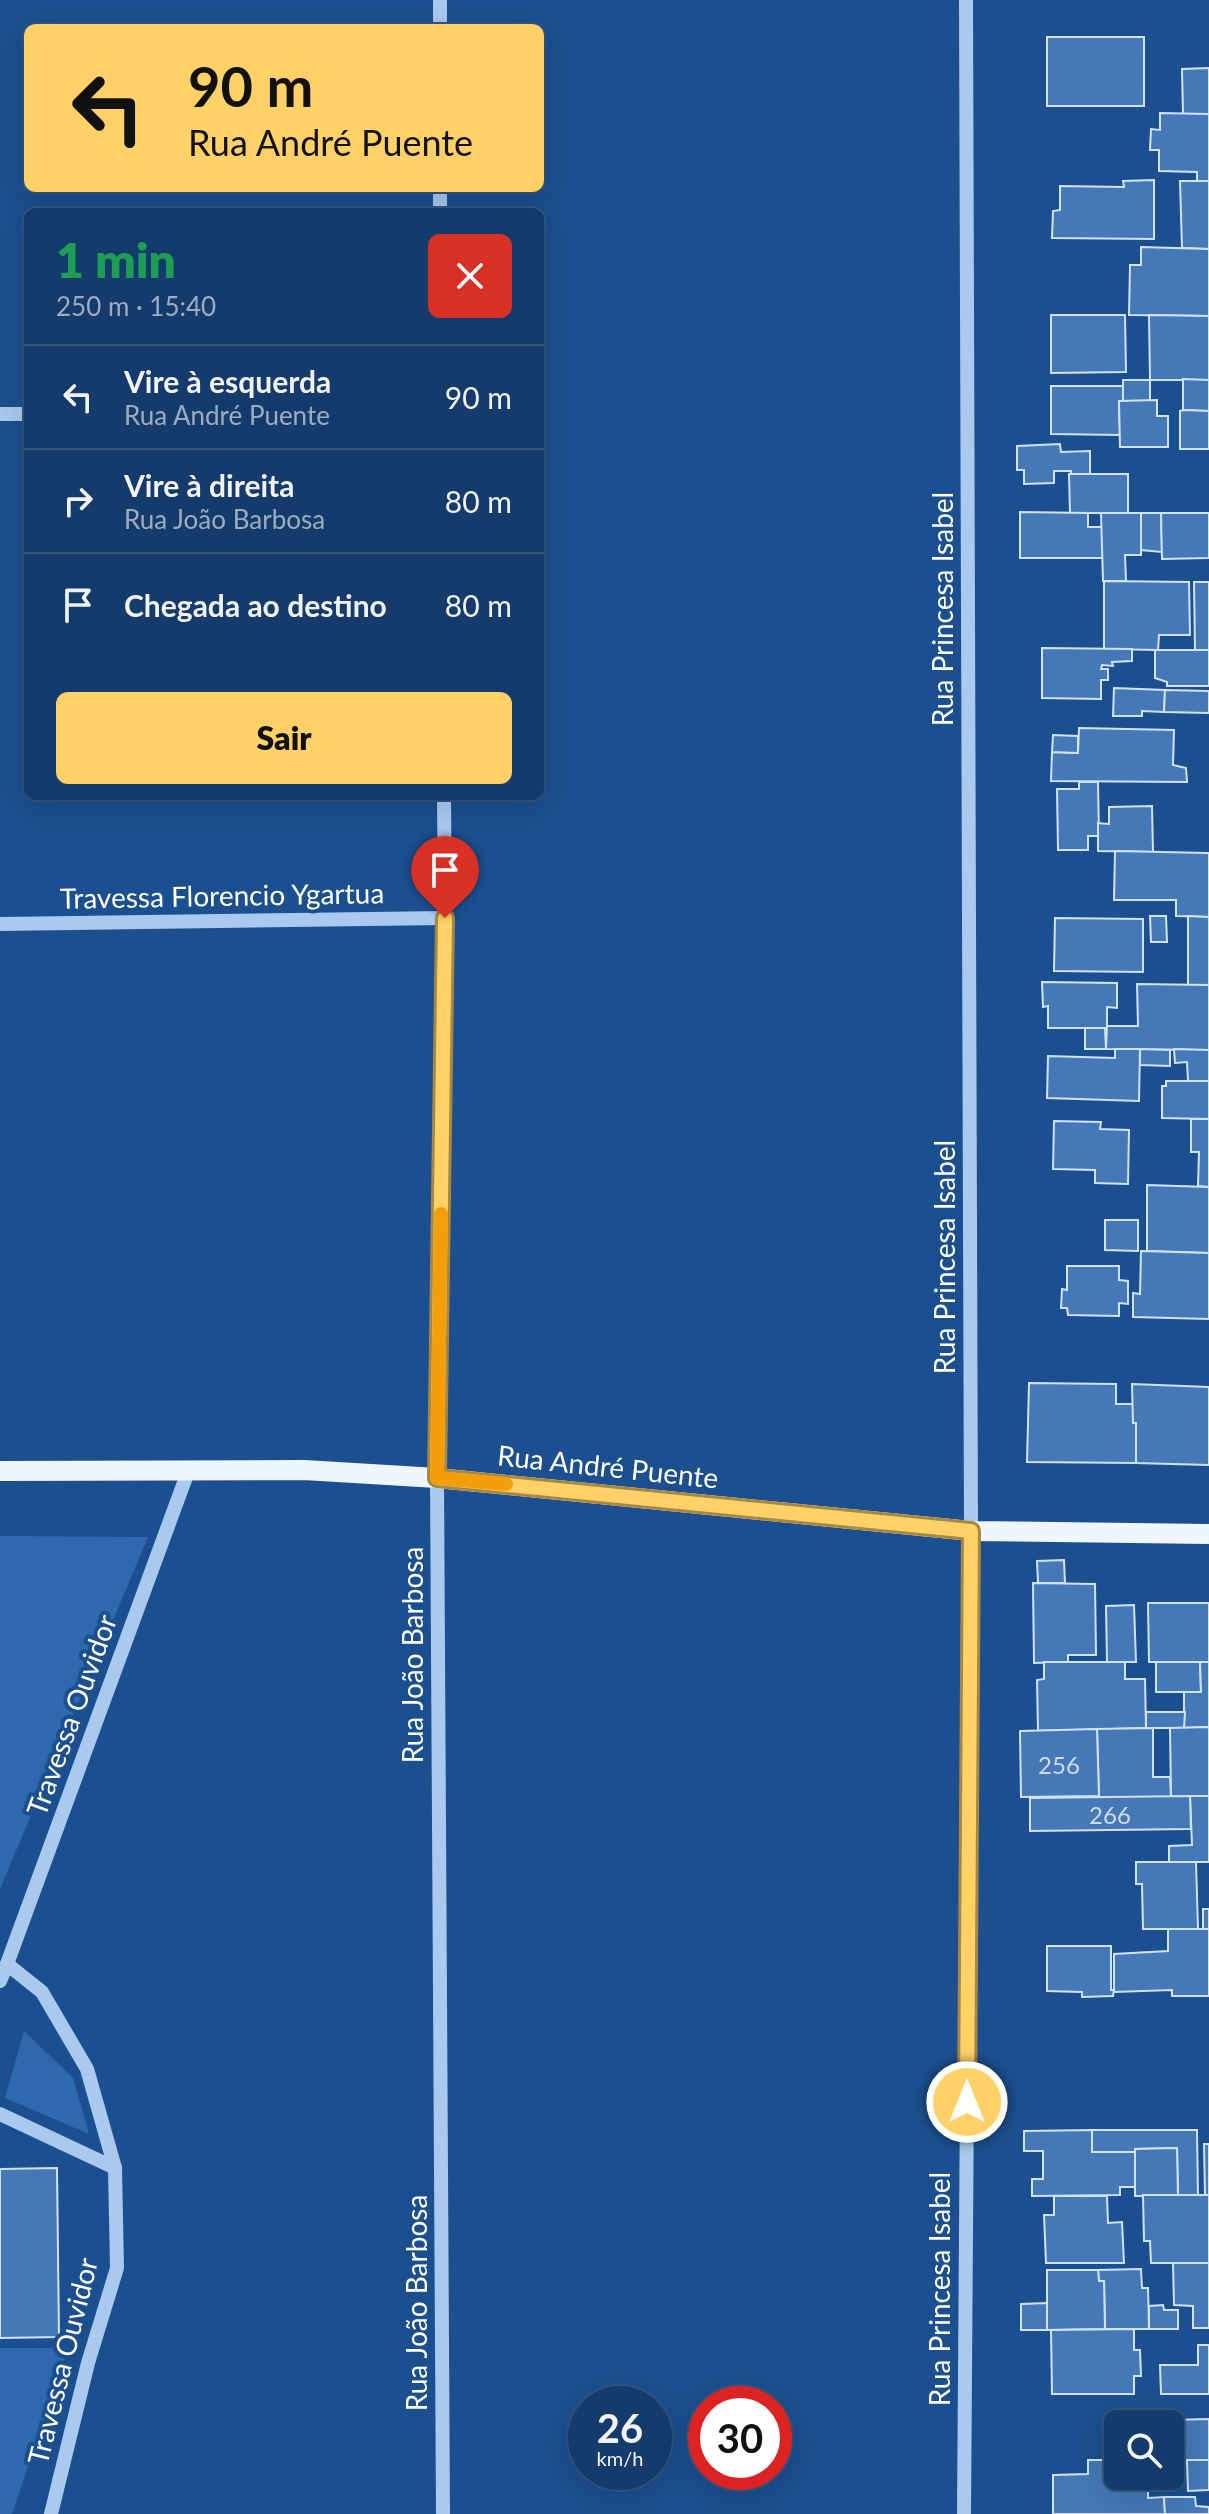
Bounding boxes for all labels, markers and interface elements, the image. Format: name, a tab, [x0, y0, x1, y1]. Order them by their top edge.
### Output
text: 90 m	[188, 52, 313, 119]
icon: left	[56, 56, 160, 160]
text: Rua André Puente	[188, 120, 473, 164]
text: 1 min	[56, 231, 176, 288]
button: close	[428, 234, 512, 318]
text: 250 m · 15:40	[56, 290, 216, 322]
text: Vire à esquerda	[124, 363, 331, 399]
icon: left	[56, 375, 100, 419]
text: 90 m	[445, 379, 512, 415]
text: Rua André Puente	[124, 399, 330, 431]
text: Vire à direita	[124, 467, 294, 503]
icon: right	[56, 479, 100, 523]
text: 80 m	[445, 483, 512, 519]
street label: Rua Princesa Isabel	[925, 492, 959, 726]
text: Rua João Barbosa	[124, 503, 325, 535]
icon: arrive	[56, 583, 100, 627]
text: Chegada ao destino	[124, 587, 387, 623]
text: 80 m	[445, 587, 512, 623]
button: Sair	[56, 692, 512, 784]
pin	[411, 836, 479, 918]
icon: arrive	[423, 848, 467, 892]
street label: Travessa Florencio Ygartua	[60, 875, 384, 915]
street label: Rua Princesa Isabel	[927, 1140, 961, 1374]
street label: Rua André Puente	[496, 1438, 720, 1494]
street label: Rua João Barbosa	[395, 1547, 429, 1763]
street label: Travessa Ouvidor	[19, 1610, 123, 1820]
house number: 256	[1038, 1750, 1080, 1779]
house number: 266	[1089, 1800, 1131, 1829]
position arrow	[925, 2060, 1009, 2144]
street label: Rua Princesa Isabel	[922, 2172, 956, 2406]
street label: Rua João Barbosa	[399, 2195, 433, 2411]
street label: Travessa Ouvidor	[20, 2254, 104, 2468]
speed limit sign: 30	[688, 2386, 792, 2490]
text: 26	[597, 2404, 643, 2452]
map controls	[1104, 2410, 1184, 2490]
button: search	[1104, 2410, 1184, 2490]
text: km/h	[597, 2446, 643, 2470]

